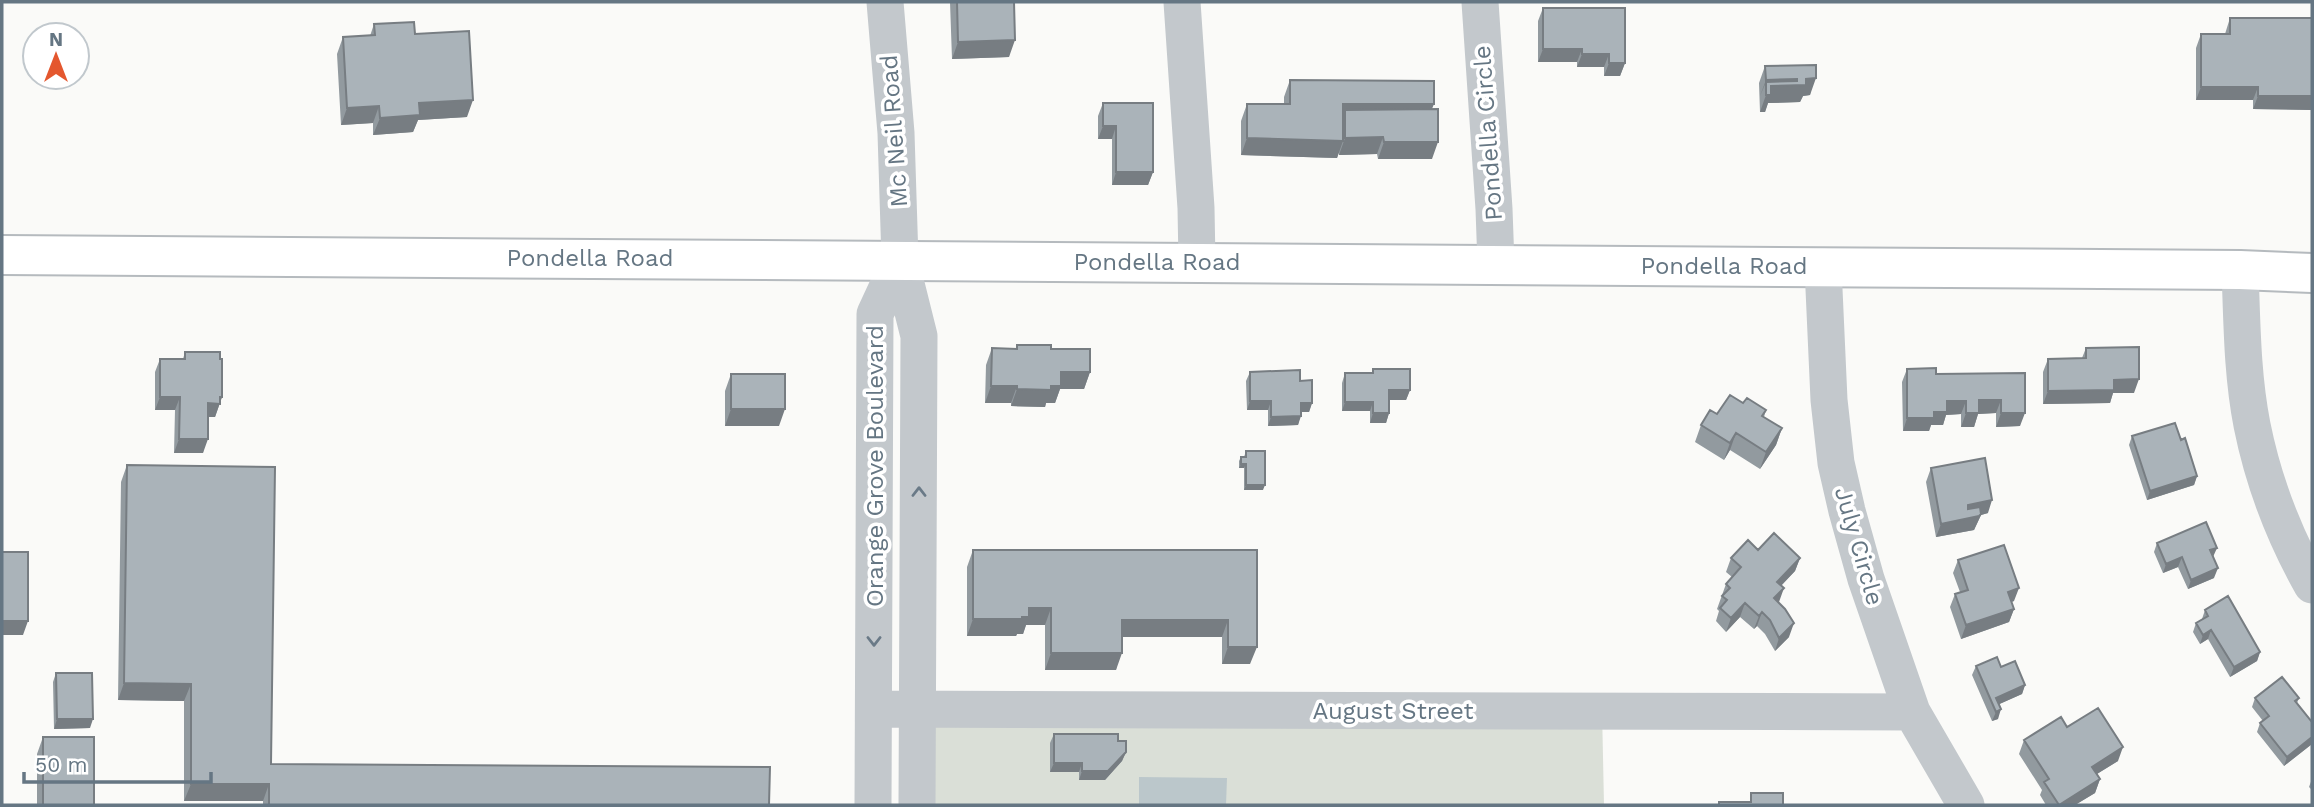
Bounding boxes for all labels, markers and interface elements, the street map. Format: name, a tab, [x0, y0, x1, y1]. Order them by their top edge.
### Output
north arrow	[21, 21, 91, 91]
text: N	[49, 28, 63, 51]
street label: Pondella Circle	[1468, 45, 1508, 221]
street label: Mc Neil Road	[875, 54, 913, 208]
street label: Pondella Road	[506, 244, 674, 272]
street label: Pondella Road	[1073, 248, 1241, 276]
street label: Pondella Road	[1640, 252, 1808, 280]
street label: Orange Grove Boulevard	[861, 325, 889, 607]
street label: July Circle	[1829, 484, 1889, 608]
one-way arrow	[911, 486, 927, 497]
one-way arrow	[866, 636, 882, 647]
street label: August Street	[1312, 697, 1474, 725]
scale bar	[24, 740, 212, 784]
text: 50 m	[35, 752, 87, 777]

